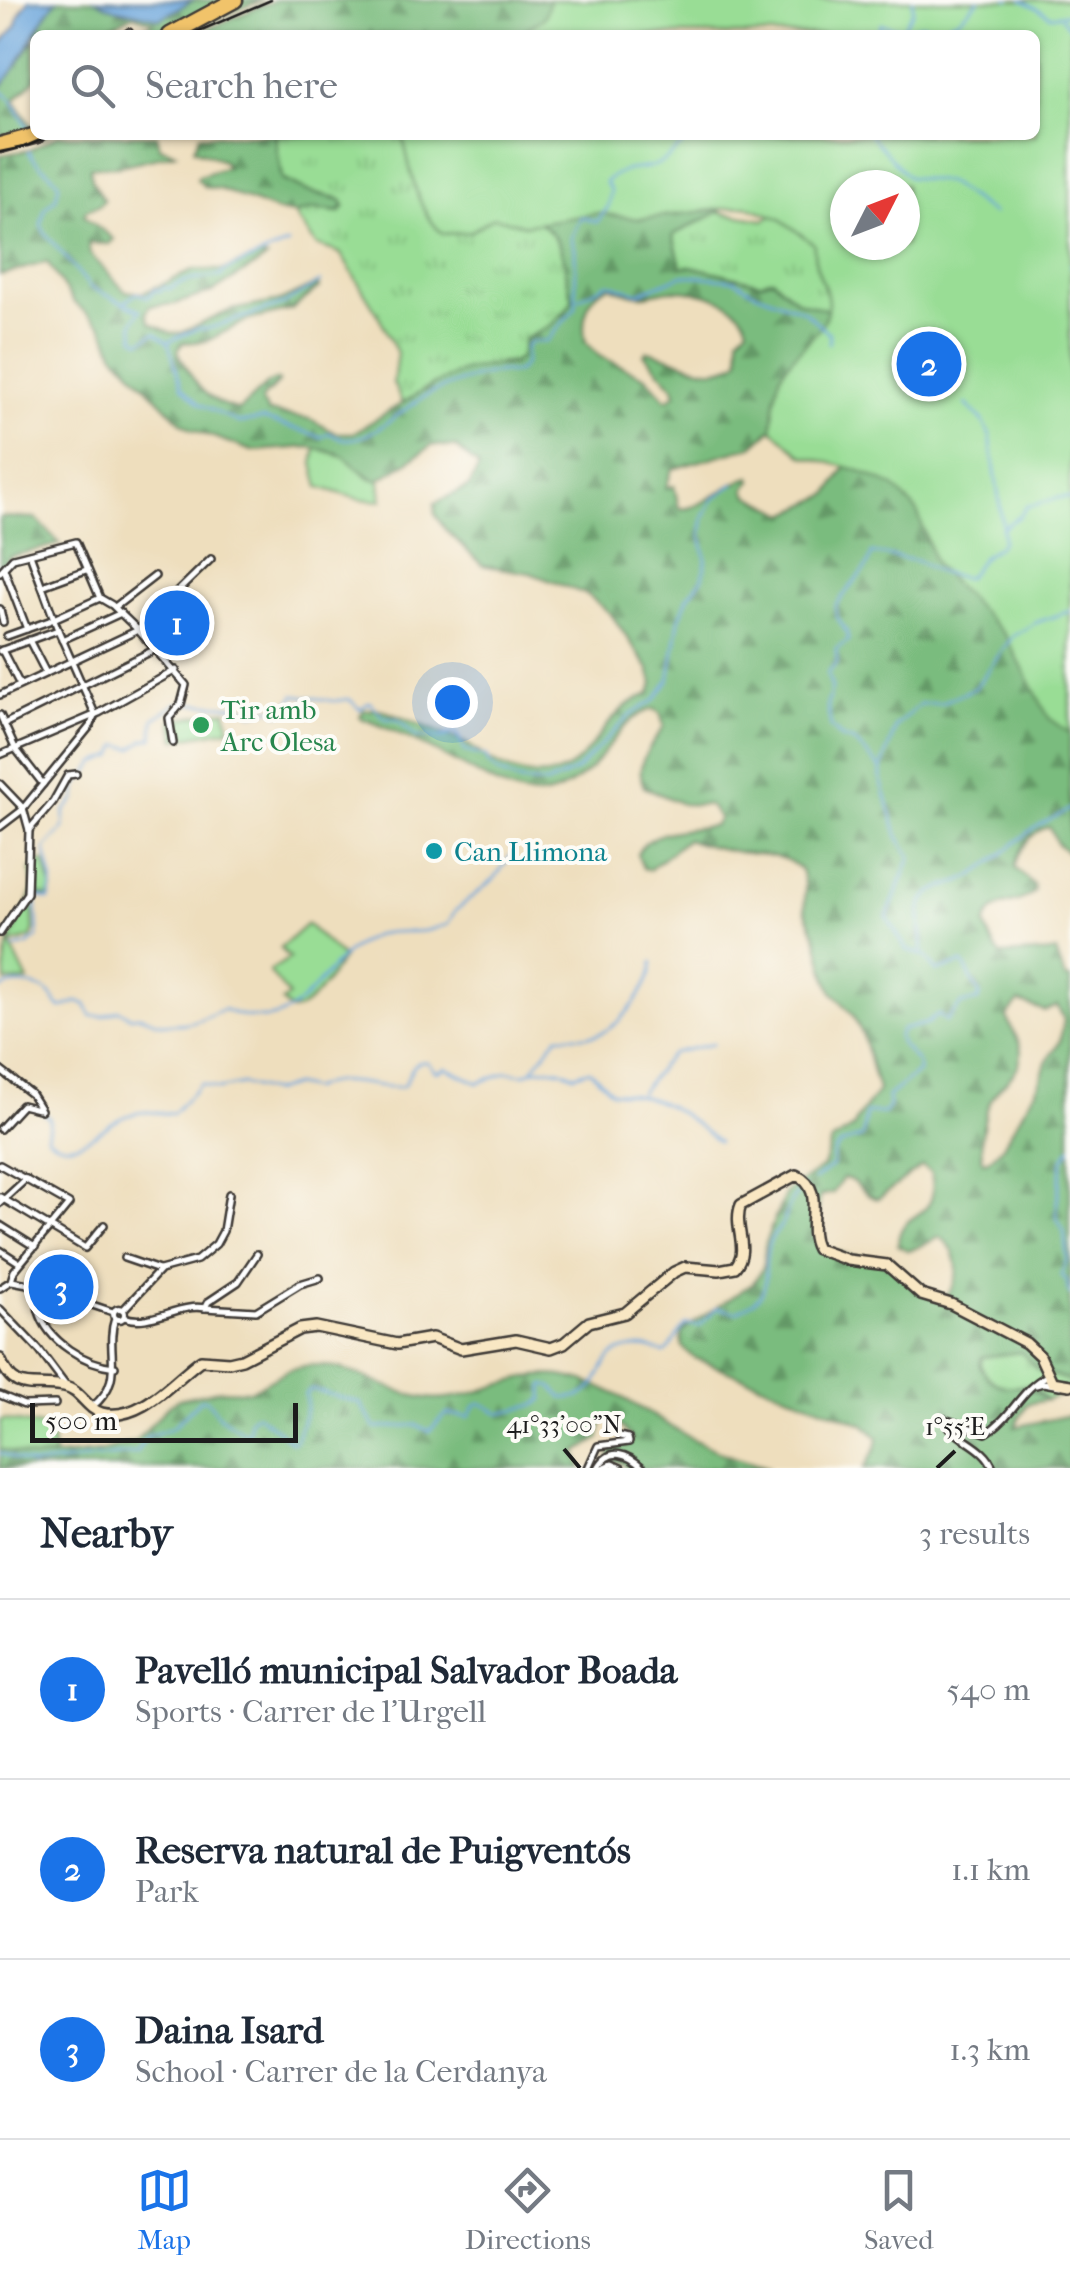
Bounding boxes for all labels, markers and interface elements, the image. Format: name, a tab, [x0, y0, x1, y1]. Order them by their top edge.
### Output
search box	[30, 30, 1040, 140]
icon: search	[65, 58, 120, 113]
text: Search here	[145, 63, 338, 108]
north arrow	[830, 170, 920, 260]
pin: 2	[896, 326, 962, 402]
pin: 1	[144, 586, 210, 660]
your location	[427, 677, 478, 728]
place label: Tir amb Arc Olesa	[220, 693, 337, 758]
marker: Tir amb Arc Olesa	[190, 714, 212, 736]
place label: Can Llimona	[454, 835, 608, 868]
marker: Can Llimona	[423, 840, 445, 862]
pin: 3	[28, 1250, 94, 1324]
scale bar	[30, 1398, 298, 1442]
text: 500 m	[45, 1404, 117, 1437]
text: 41°33'00"N	[507, 1410, 621, 1439]
text: 1°55'E	[925, 1412, 985, 1441]
text: Nearby	[40, 1509, 172, 1558]
text: 3 results	[919, 1515, 1030, 1552]
text: Pavelló municipal Salvador Boada	[135, 1648, 677, 1693]
text: 1	[67, 1671, 78, 1708]
text: 540 m	[946, 1671, 1030, 1708]
text: Sports · Carrer de l'Urgell	[135, 1693, 486, 1730]
text: Reserva natural de Puigventós	[135, 1828, 631, 1873]
text: 2	[64, 1851, 81, 1888]
text: 1.1 km	[951, 1851, 1030, 1888]
text: Park	[135, 1873, 199, 1910]
text: Daina Isard	[135, 2008, 323, 2053]
text: 3	[66, 2031, 79, 2068]
text: 1.3 km	[949, 2031, 1030, 2068]
text: School · Carrer de la Cerdanya	[135, 2053, 547, 2090]
tab: Map	[137, 2163, 192, 2256]
tab: Directions	[465, 2163, 591, 2256]
tab: Saved	[864, 2163, 933, 2256]

